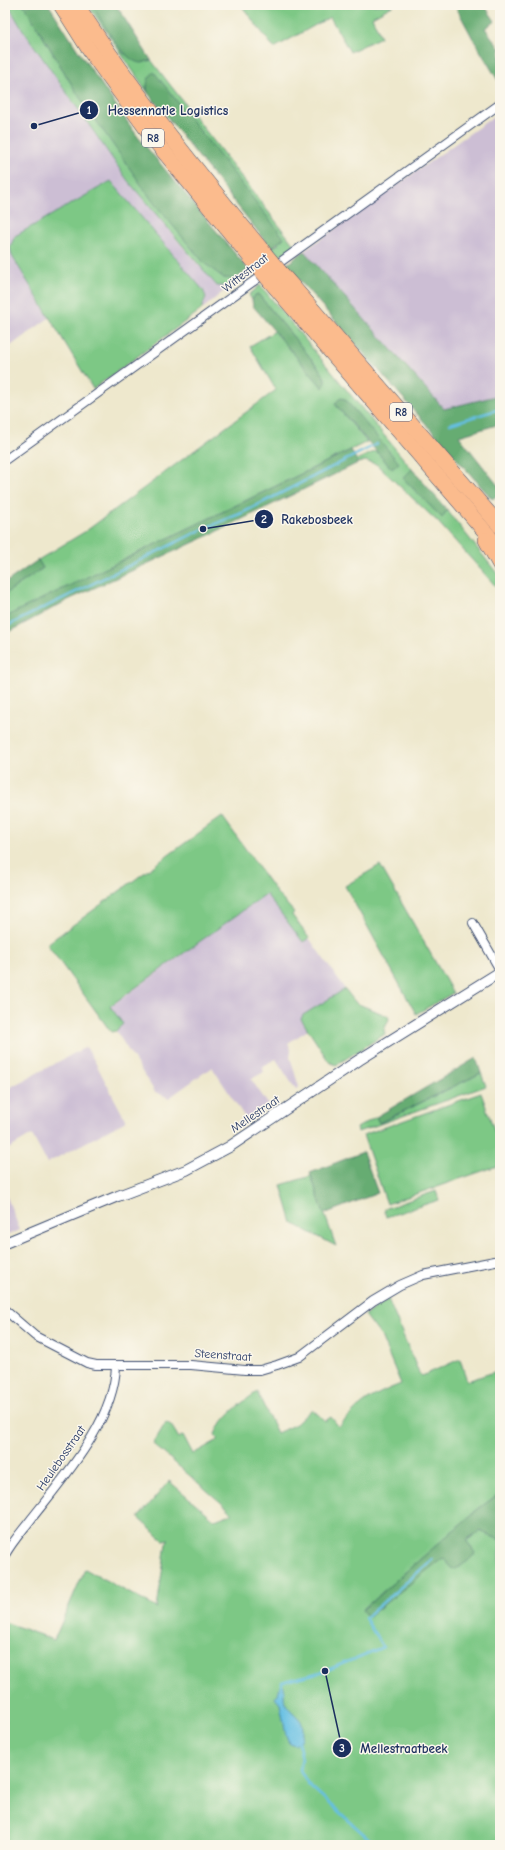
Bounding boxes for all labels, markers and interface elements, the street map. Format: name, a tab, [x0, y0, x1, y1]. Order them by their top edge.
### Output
callout: Hessennatie Logistics	[79, 98, 236, 123]
text: 1	[87, 103, 92, 117]
text: Hessennatie Logistics	[108, 103, 229, 118]
road number: R8	[142, 129, 164, 147]
street label: Wittestraat	[219, 250, 271, 295]
road number: R8	[390, 403, 412, 421]
callout: Rakebosbeek	[254, 507, 361, 532]
text: 2	[261, 512, 267, 526]
text: Rakebosbeek	[281, 512, 354, 527]
street label: Mellestraat	[228, 1092, 283, 1135]
street label: Steenstraat	[194, 1346, 253, 1364]
street label: Heulebosstraat	[33, 1422, 89, 1493]
callout: Mellestraatbeek	[332, 1736, 456, 1761]
text: 3	[339, 1741, 345, 1755]
text: Mellestraatbeek	[360, 1741, 448, 1756]

